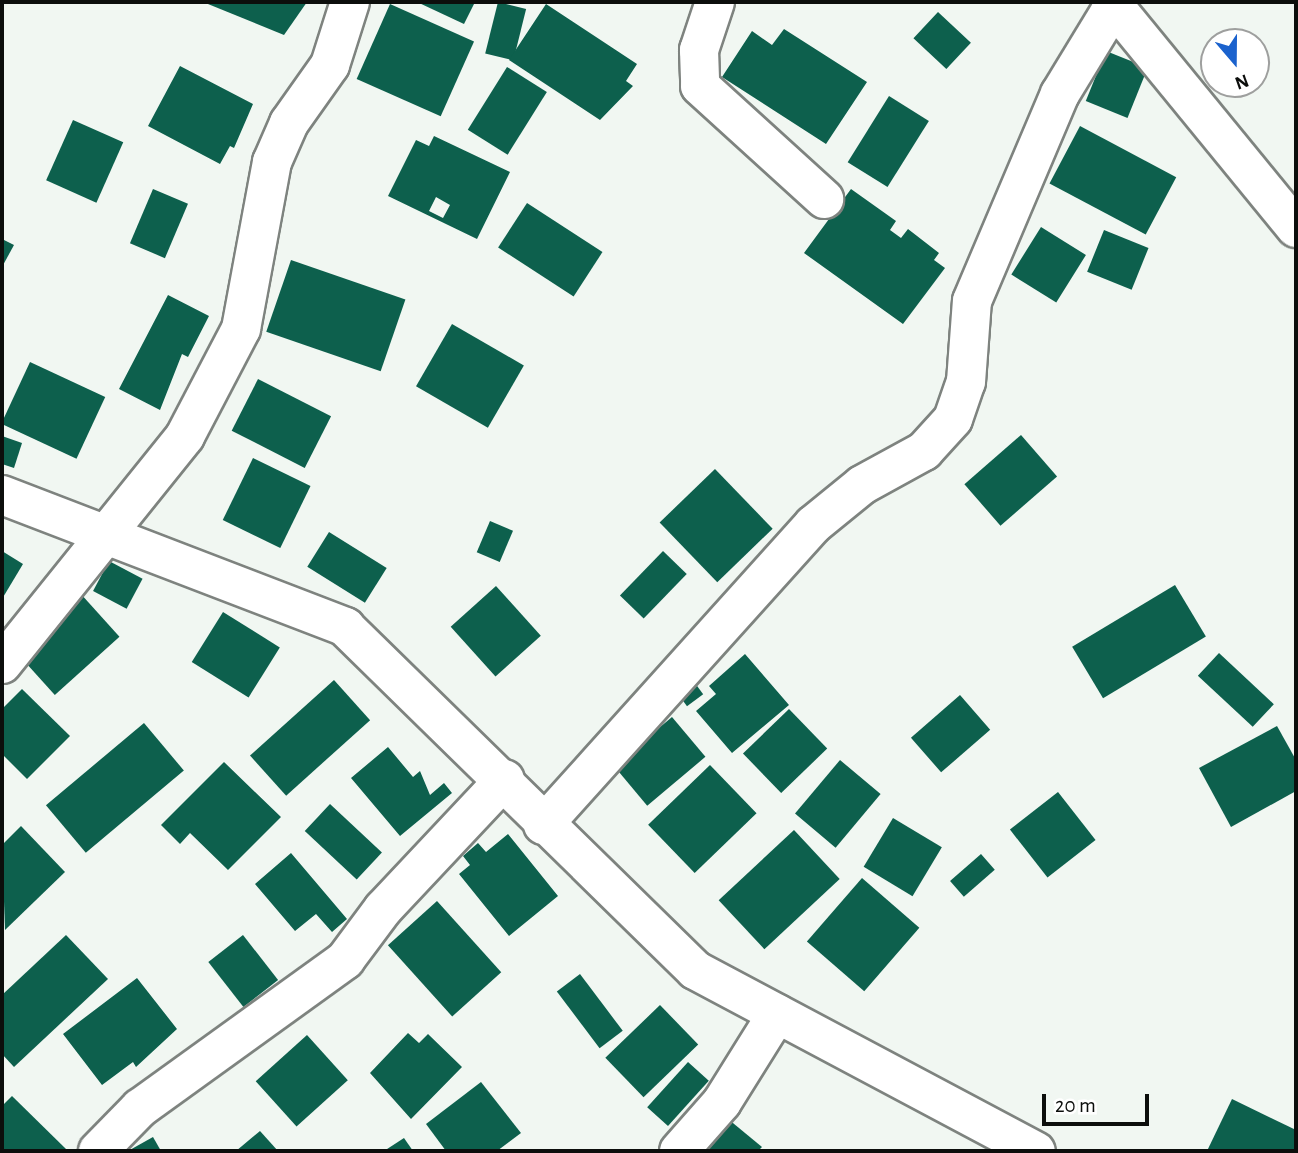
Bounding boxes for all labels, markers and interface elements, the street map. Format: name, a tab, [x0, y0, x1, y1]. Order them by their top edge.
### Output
north arrow	[1200, 28, 1270, 98]
text: N	[1232, 70, 1251, 93]
scale bar	[1046, 1080, 1153, 1124]
text: 20 m	[1055, 1095, 1096, 1116]

